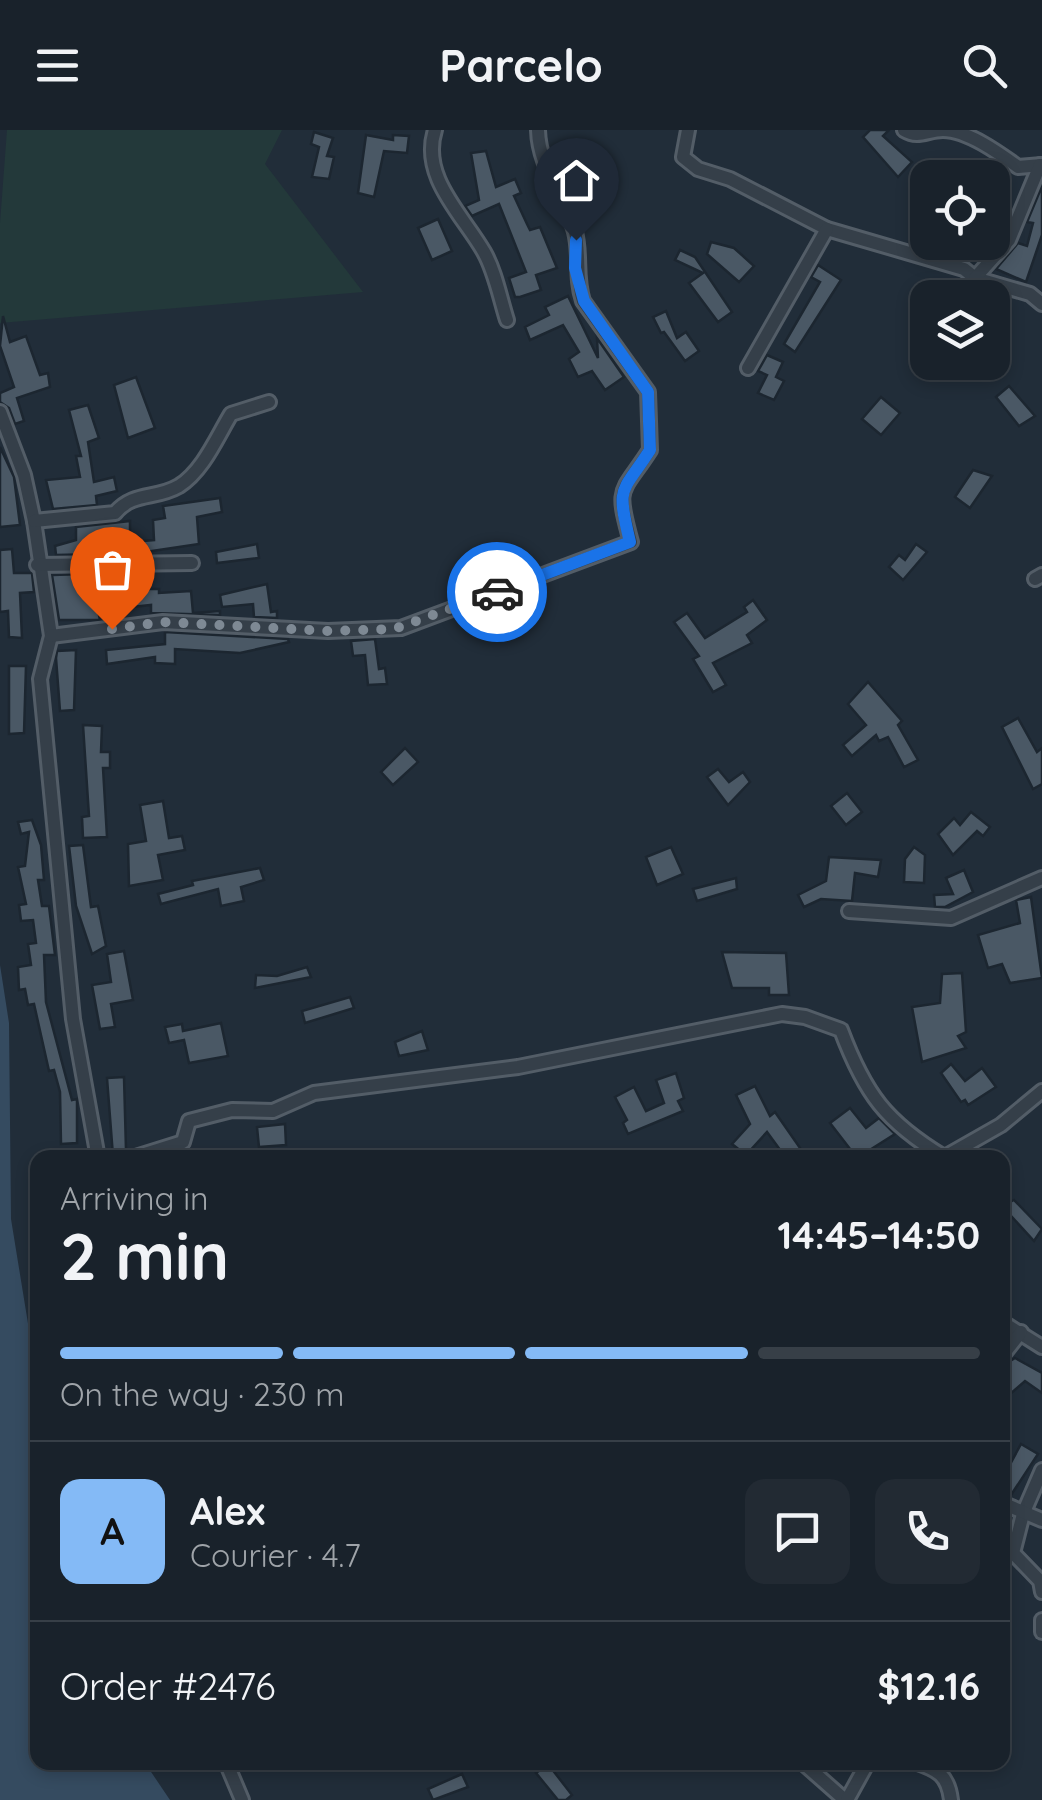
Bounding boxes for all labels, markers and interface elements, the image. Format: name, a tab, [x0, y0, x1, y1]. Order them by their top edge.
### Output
text: Parcelo	[439, 37, 603, 93]
icon: menu	[30, 38, 85, 93]
icon: search	[957, 38, 1012, 93]
pin	[534, 138, 619, 241]
icon: home	[549, 153, 604, 208]
map controls	[910, 160, 1010, 380]
button: locate	[910, 160, 1010, 260]
button: layers	[910, 280, 1010, 380]
pin	[70, 527, 155, 630]
icon: bag	[85, 542, 140, 597]
courier	[447, 542, 547, 642]
icon: car	[470, 565, 525, 620]
text: Arriving in	[60, 1178, 209, 1218]
text: 14:45–14:50	[777, 1211, 980, 1259]
text: 2 min	[60, 1215, 229, 1296]
text: On the way · 230 m	[60, 1374, 345, 1414]
button: chat	[745, 1479, 850, 1584]
button: phone	[875, 1479, 980, 1584]
text: Alex	[190, 1487, 265, 1535]
text: A	[100, 1507, 125, 1555]
text: Courier · 4.7	[190, 1535, 361, 1575]
text: Order #2476	[60, 1662, 275, 1710]
text: $12.16	[878, 1662, 980, 1710]

